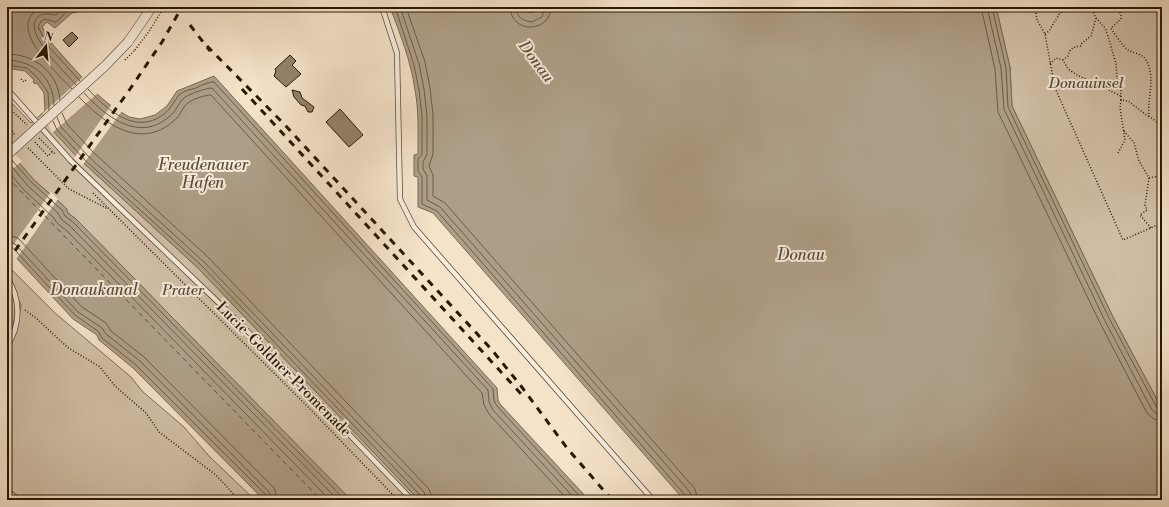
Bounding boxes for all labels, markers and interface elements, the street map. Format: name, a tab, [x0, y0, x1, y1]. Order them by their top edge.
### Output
north arrow	[26, 26, 66, 66]
text: N	[42, 29, 55, 45]
water label: Donau	[513, 36, 559, 87]
park label: Donauinsel	[1047, 74, 1124, 93]
water label: Freudenauer Hafen	[158, 155, 249, 193]
water label: Donau	[776, 245, 826, 265]
water label: Donaukanal	[49, 280, 139, 300]
park label: Prater	[161, 281, 205, 300]
street label: Lucie-Goldner-Promenade	[212, 298, 355, 441]

